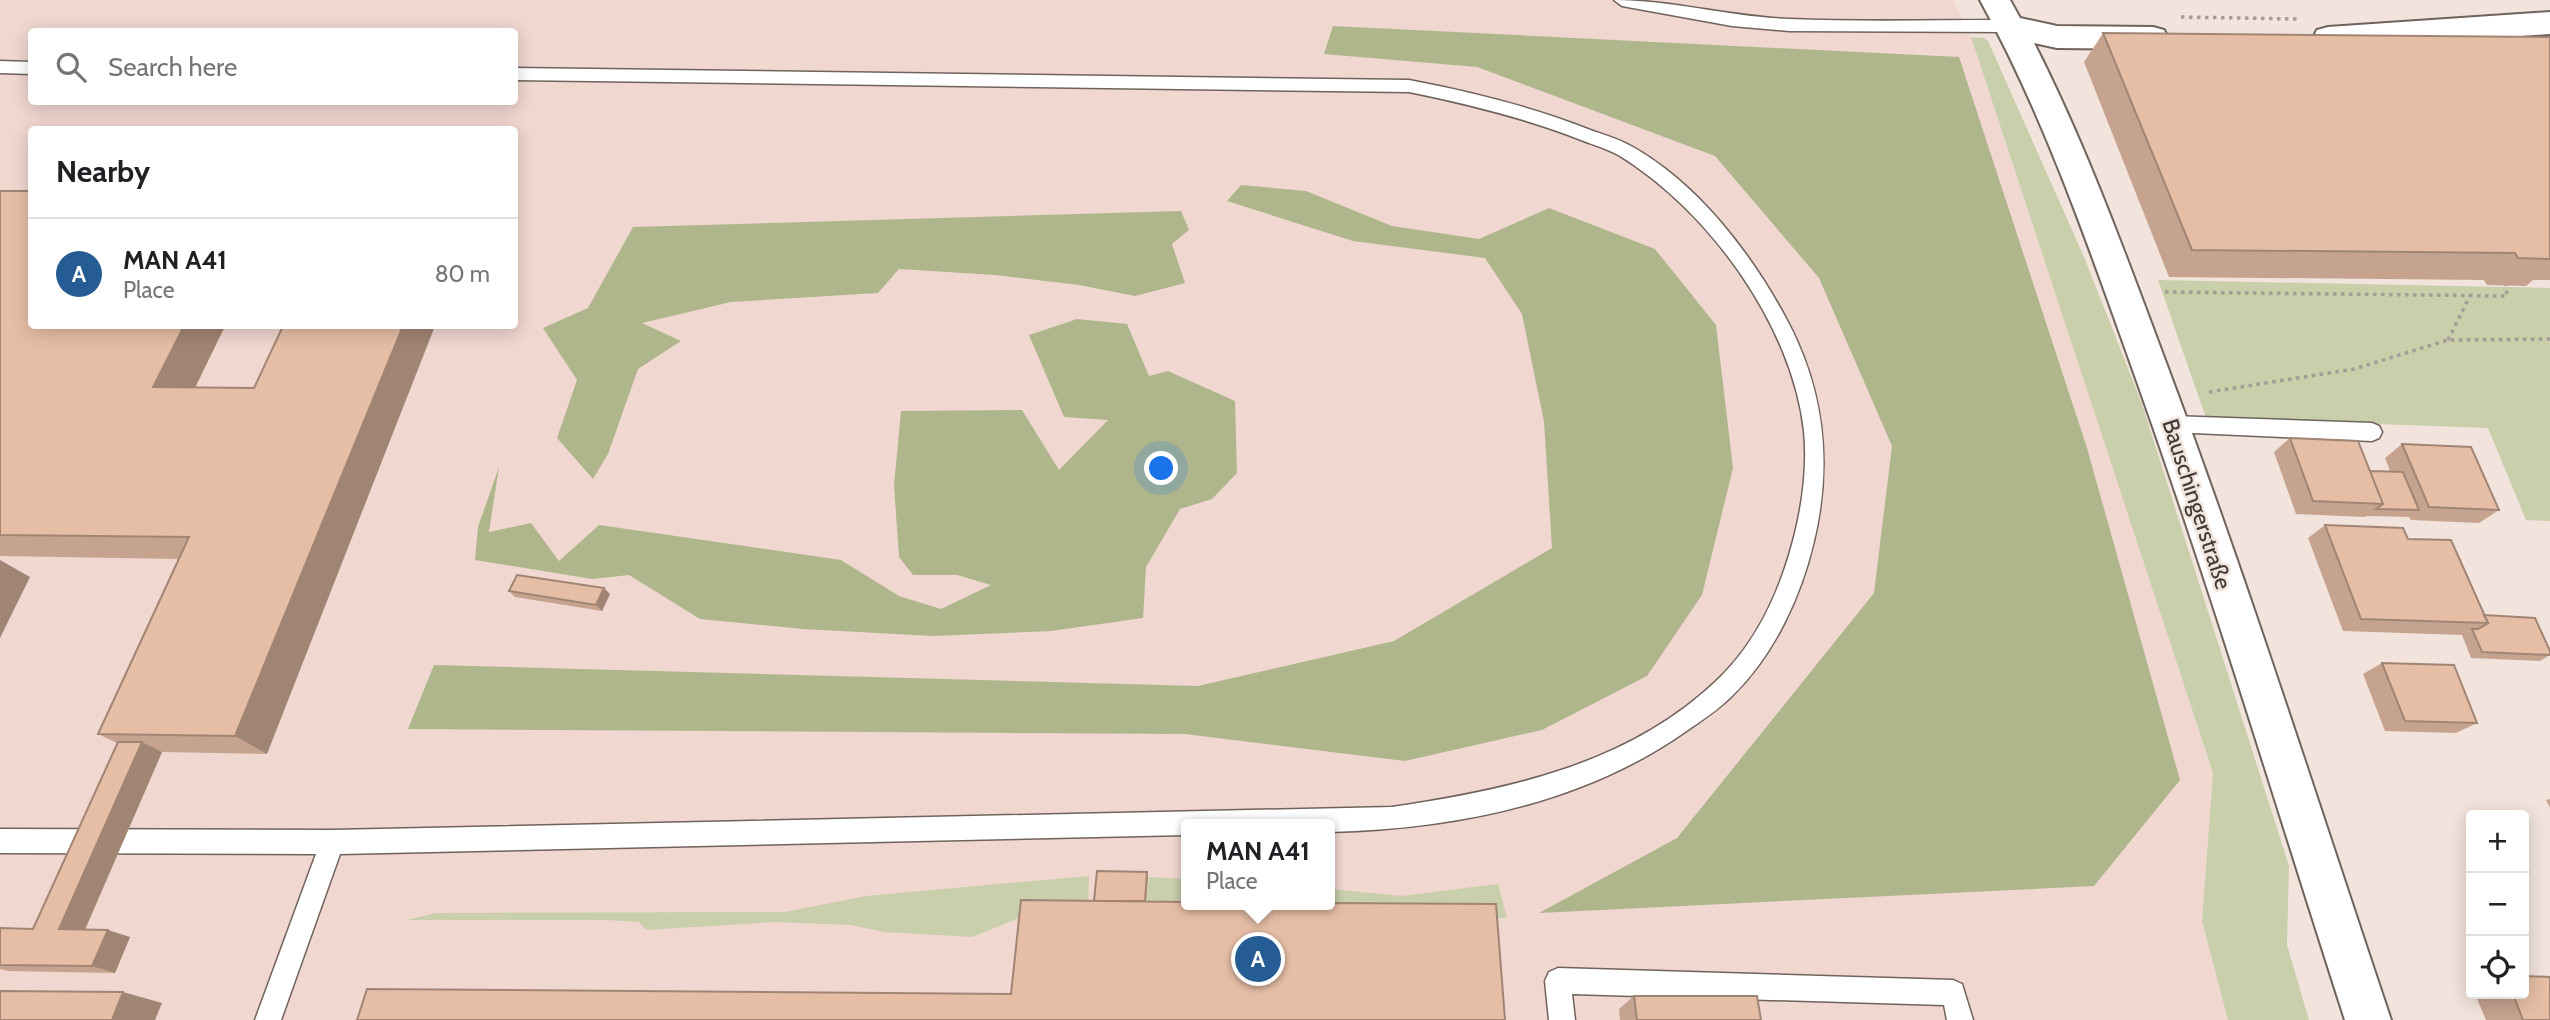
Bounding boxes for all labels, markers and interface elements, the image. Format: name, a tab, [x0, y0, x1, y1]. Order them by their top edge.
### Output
search box	[28, 28, 518, 105]
icon: search	[52, 48, 90, 86]
text: Search here	[108, 51, 237, 83]
text: Nearby	[56, 153, 150, 190]
text: MAN A41	[123, 244, 227, 276]
text: A	[72, 260, 86, 288]
text: 80 m	[435, 260, 490, 288]
text: Place	[123, 276, 175, 304]
street label: Bauschingerstraße	[2156, 415, 2238, 593]
your location	[1144, 451, 1178, 485]
map controls	[2466, 810, 2529, 999]
button: +	[2466, 810, 2529, 873]
popup	[1181, 819, 1335, 910]
text: MAN A41	[1206, 835, 1310, 867]
text: Place	[1206, 867, 1258, 895]
button: −	[2466, 873, 2529, 936]
pin: A	[1235, 933, 1281, 985]
button: locate	[2466, 936, 2529, 999]

